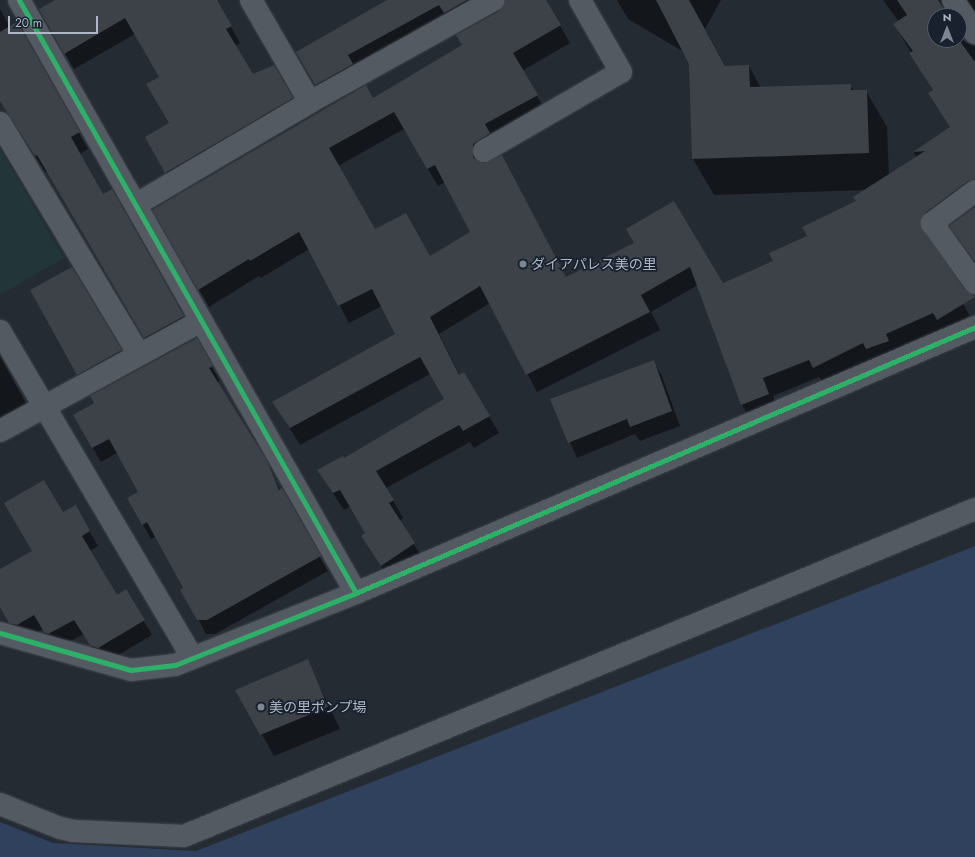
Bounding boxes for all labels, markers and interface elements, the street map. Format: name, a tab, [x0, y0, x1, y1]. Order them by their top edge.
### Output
scale bar	[10, 8, 100, 34]
north arrow	[927, 8, 967, 48]
text: N	[943, 9, 951, 25]
text: 20 m	[15, 14, 42, 32]
place label: ダイアパレス美の里	[531, 256, 657, 272]
marker: ダイアパレス美の里	[518, 259, 528, 269]
place label: 美の里ポンプ場	[269, 699, 367, 715]
marker: 美の里ポンプ場	[256, 702, 266, 712]

